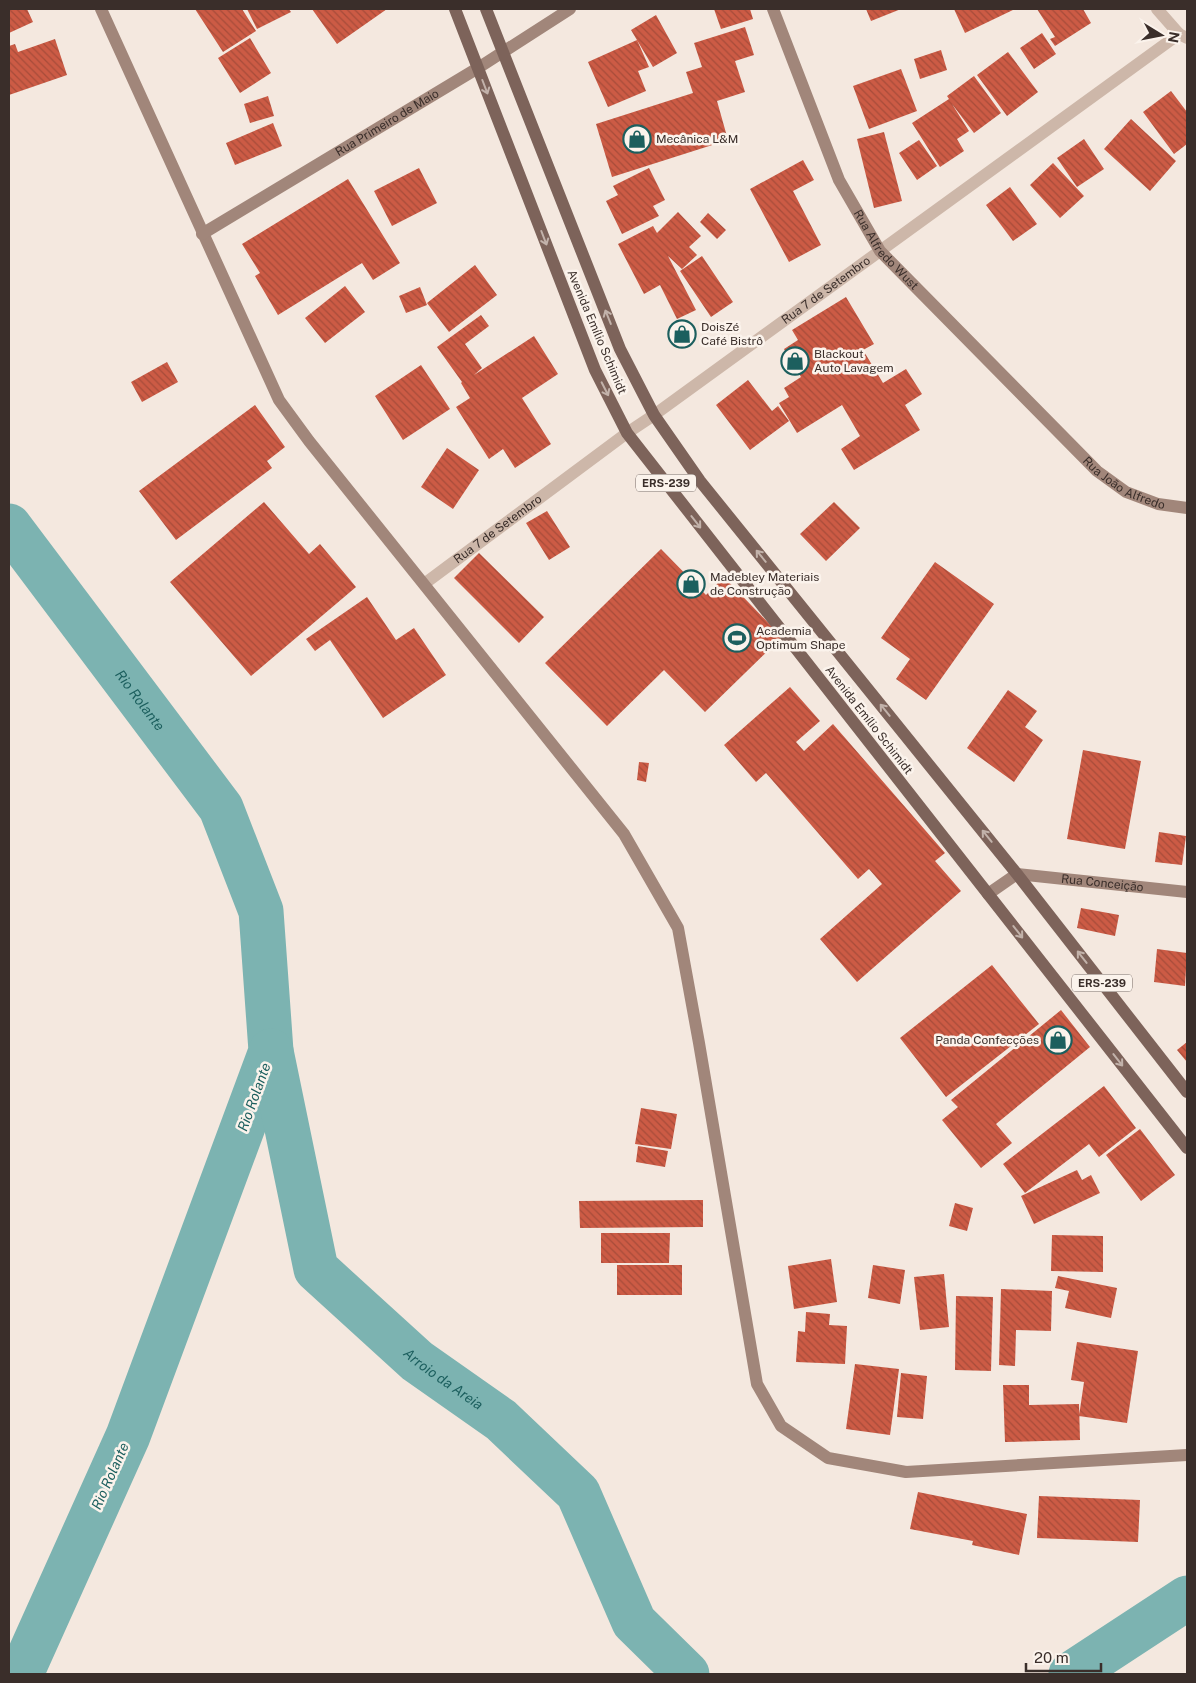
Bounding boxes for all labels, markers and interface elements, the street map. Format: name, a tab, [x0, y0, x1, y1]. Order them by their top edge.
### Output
north arrow	[1136, 10, 1186, 60]
text: N	[1165, 30, 1183, 44]
one-way arrow	[481, 79, 490, 94]
street label: Rua Primeiro de Maio	[333, 86, 442, 159]
shop icon: Mecânica L&M	[622, 124, 652, 154]
place label: Mecânica L&M	[656, 132, 738, 146]
street label: Rua Alfredo Wust	[851, 207, 922, 293]
one-way arrow	[540, 230, 549, 245]
street label: Rua 7 de Setembro	[779, 253, 873, 327]
street label: Avenida Emílio Schimidt	[564, 268, 630, 397]
one-way arrow	[602, 310, 611, 325]
shop icon: DoisZé Café Bistrô	[667, 319, 697, 349]
place label: DoisZé Café Bistrô	[701, 320, 763, 348]
shop icon: Blackout Auto Lavagem	[780, 346, 810, 376]
place label: Blackout Auto Lavagem	[814, 347, 894, 375]
one-way arrow	[601, 381, 610, 396]
street label: Rua João Alfredo	[1080, 454, 1166, 512]
road number: ERS-239	[636, 474, 696, 492]
street label: Rua 7 de Setembro	[451, 492, 545, 566]
one-way arrow	[691, 516, 702, 529]
one-way arrow	[755, 550, 766, 563]
shop icon: Madebley Materiais de Construção	[676, 569, 706, 599]
place label: Madebley Materiais de Construção	[710, 570, 819, 598]
sports icon: Academia Optimum Shape	[722, 623, 752, 653]
place label: Academia Optimum Shape	[756, 624, 846, 652]
street label: Avenida Emílio Schimidt	[822, 663, 916, 777]
water label: Rio Rolante	[112, 667, 168, 734]
one-way arrow	[879, 704, 890, 717]
one-way arrow	[981, 830, 992, 843]
street label: Rua Conceição	[1060, 872, 1144, 894]
one-way arrow	[1012, 925, 1023, 938]
one-way arrow	[1076, 951, 1087, 964]
road number: ERS-239	[1072, 974, 1132, 991]
shop icon: Panda Confecções	[1043, 1025, 1073, 1055]
place label: Panda Confecções	[935, 1033, 1039, 1047]
one-way arrow	[1113, 1053, 1124, 1066]
water label: Rio Rolante	[234, 1060, 274, 1133]
water label: Arroio da Areia	[400, 1345, 486, 1413]
water label: Rio Rolante	[88, 1440, 132, 1512]
scale bar	[1026, 1640, 1101, 1672]
text: 20 m	[1034, 1649, 1069, 1666]

